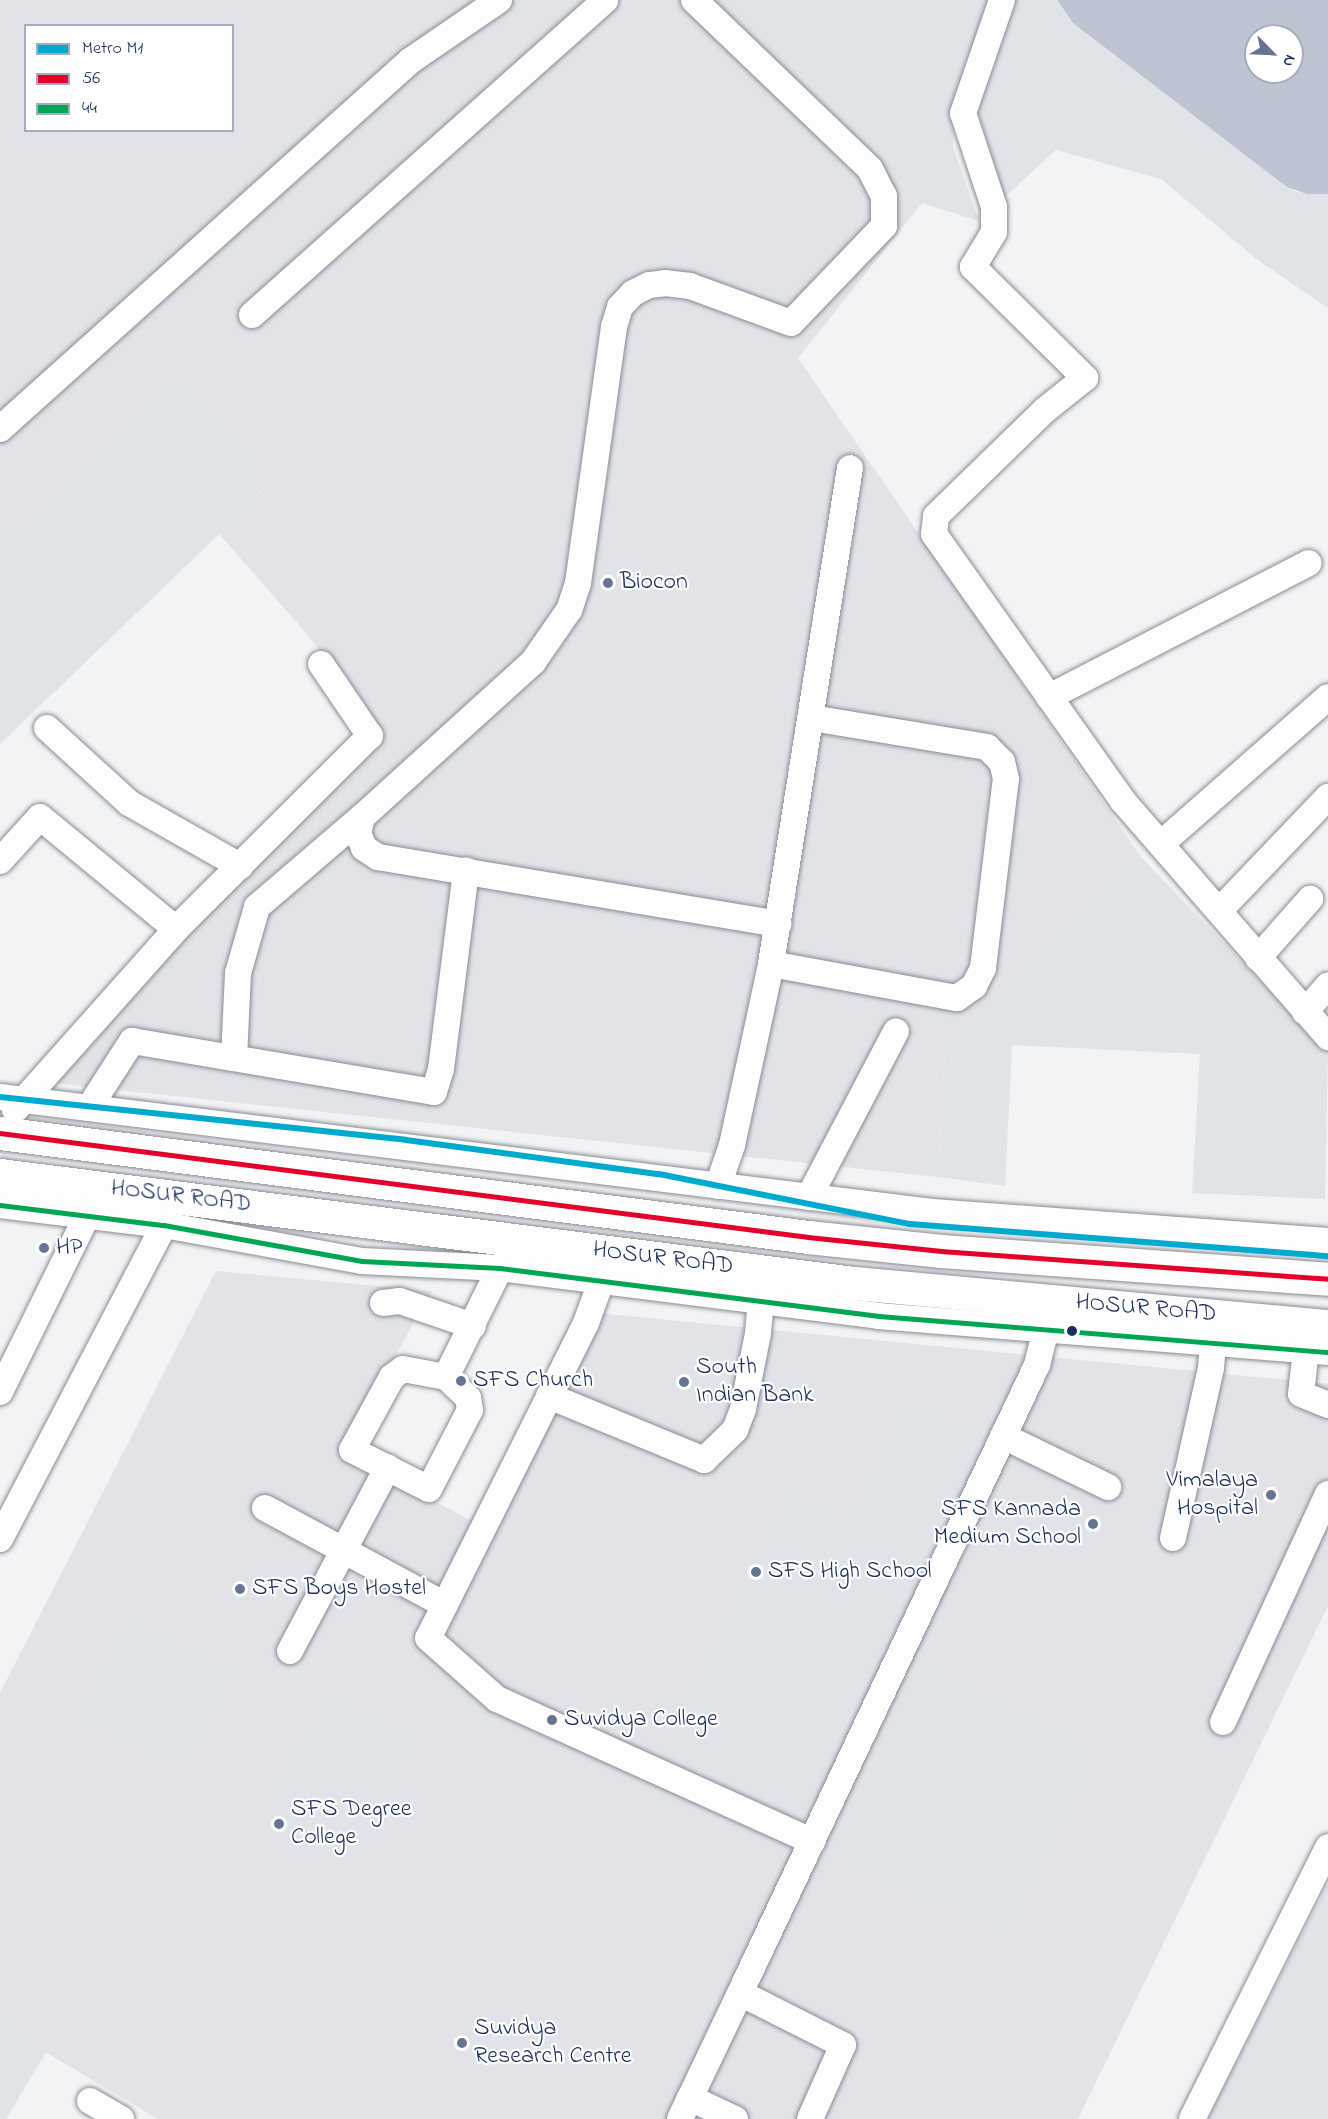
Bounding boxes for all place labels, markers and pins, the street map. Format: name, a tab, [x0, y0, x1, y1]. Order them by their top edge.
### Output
place label: Biocon	[620, 569, 688, 597]
marker: Biocon	[601, 576, 615, 590]
place label: HP	[56, 1234, 82, 1262]
marker: HP	[37, 1241, 51, 1255]
unlabelled marker	[1066, 1325, 1078, 1337]
place label: South Indian Bank	[696, 1354, 814, 1410]
place label: SFS Church	[473, 1367, 593, 1395]
marker: SFS Church	[454, 1374, 468, 1388]
marker: South Indian Bank	[677, 1375, 691, 1389]
place label: Vimalaya Hospital	[1166, 1467, 1258, 1523]
marker: Vimalaya Hospital	[1262, 1486, 1280, 1504]
place label: SFS Kannada Medium School	[934, 1496, 1081, 1552]
marker: SFS Kannada Medium School	[1086, 1517, 1100, 1531]
place label: SFS High School	[768, 1558, 932, 1586]
marker: SFS High School	[749, 1565, 763, 1579]
place label: SFS Boys Hostel	[252, 1575, 426, 1603]
marker: SFS Boys Hostel	[233, 1582, 247, 1596]
place label: Suvidya College	[564, 1706, 718, 1734]
marker: Suvidya College	[545, 1713, 559, 1727]
place label: SFS Degree College	[291, 1796, 411, 1852]
marker: SFS Degree College	[272, 1817, 286, 1831]
place label: Suvidya Research Centre	[474, 2015, 631, 2071]
marker: Suvidya Research Centre	[455, 2036, 469, 2050]

